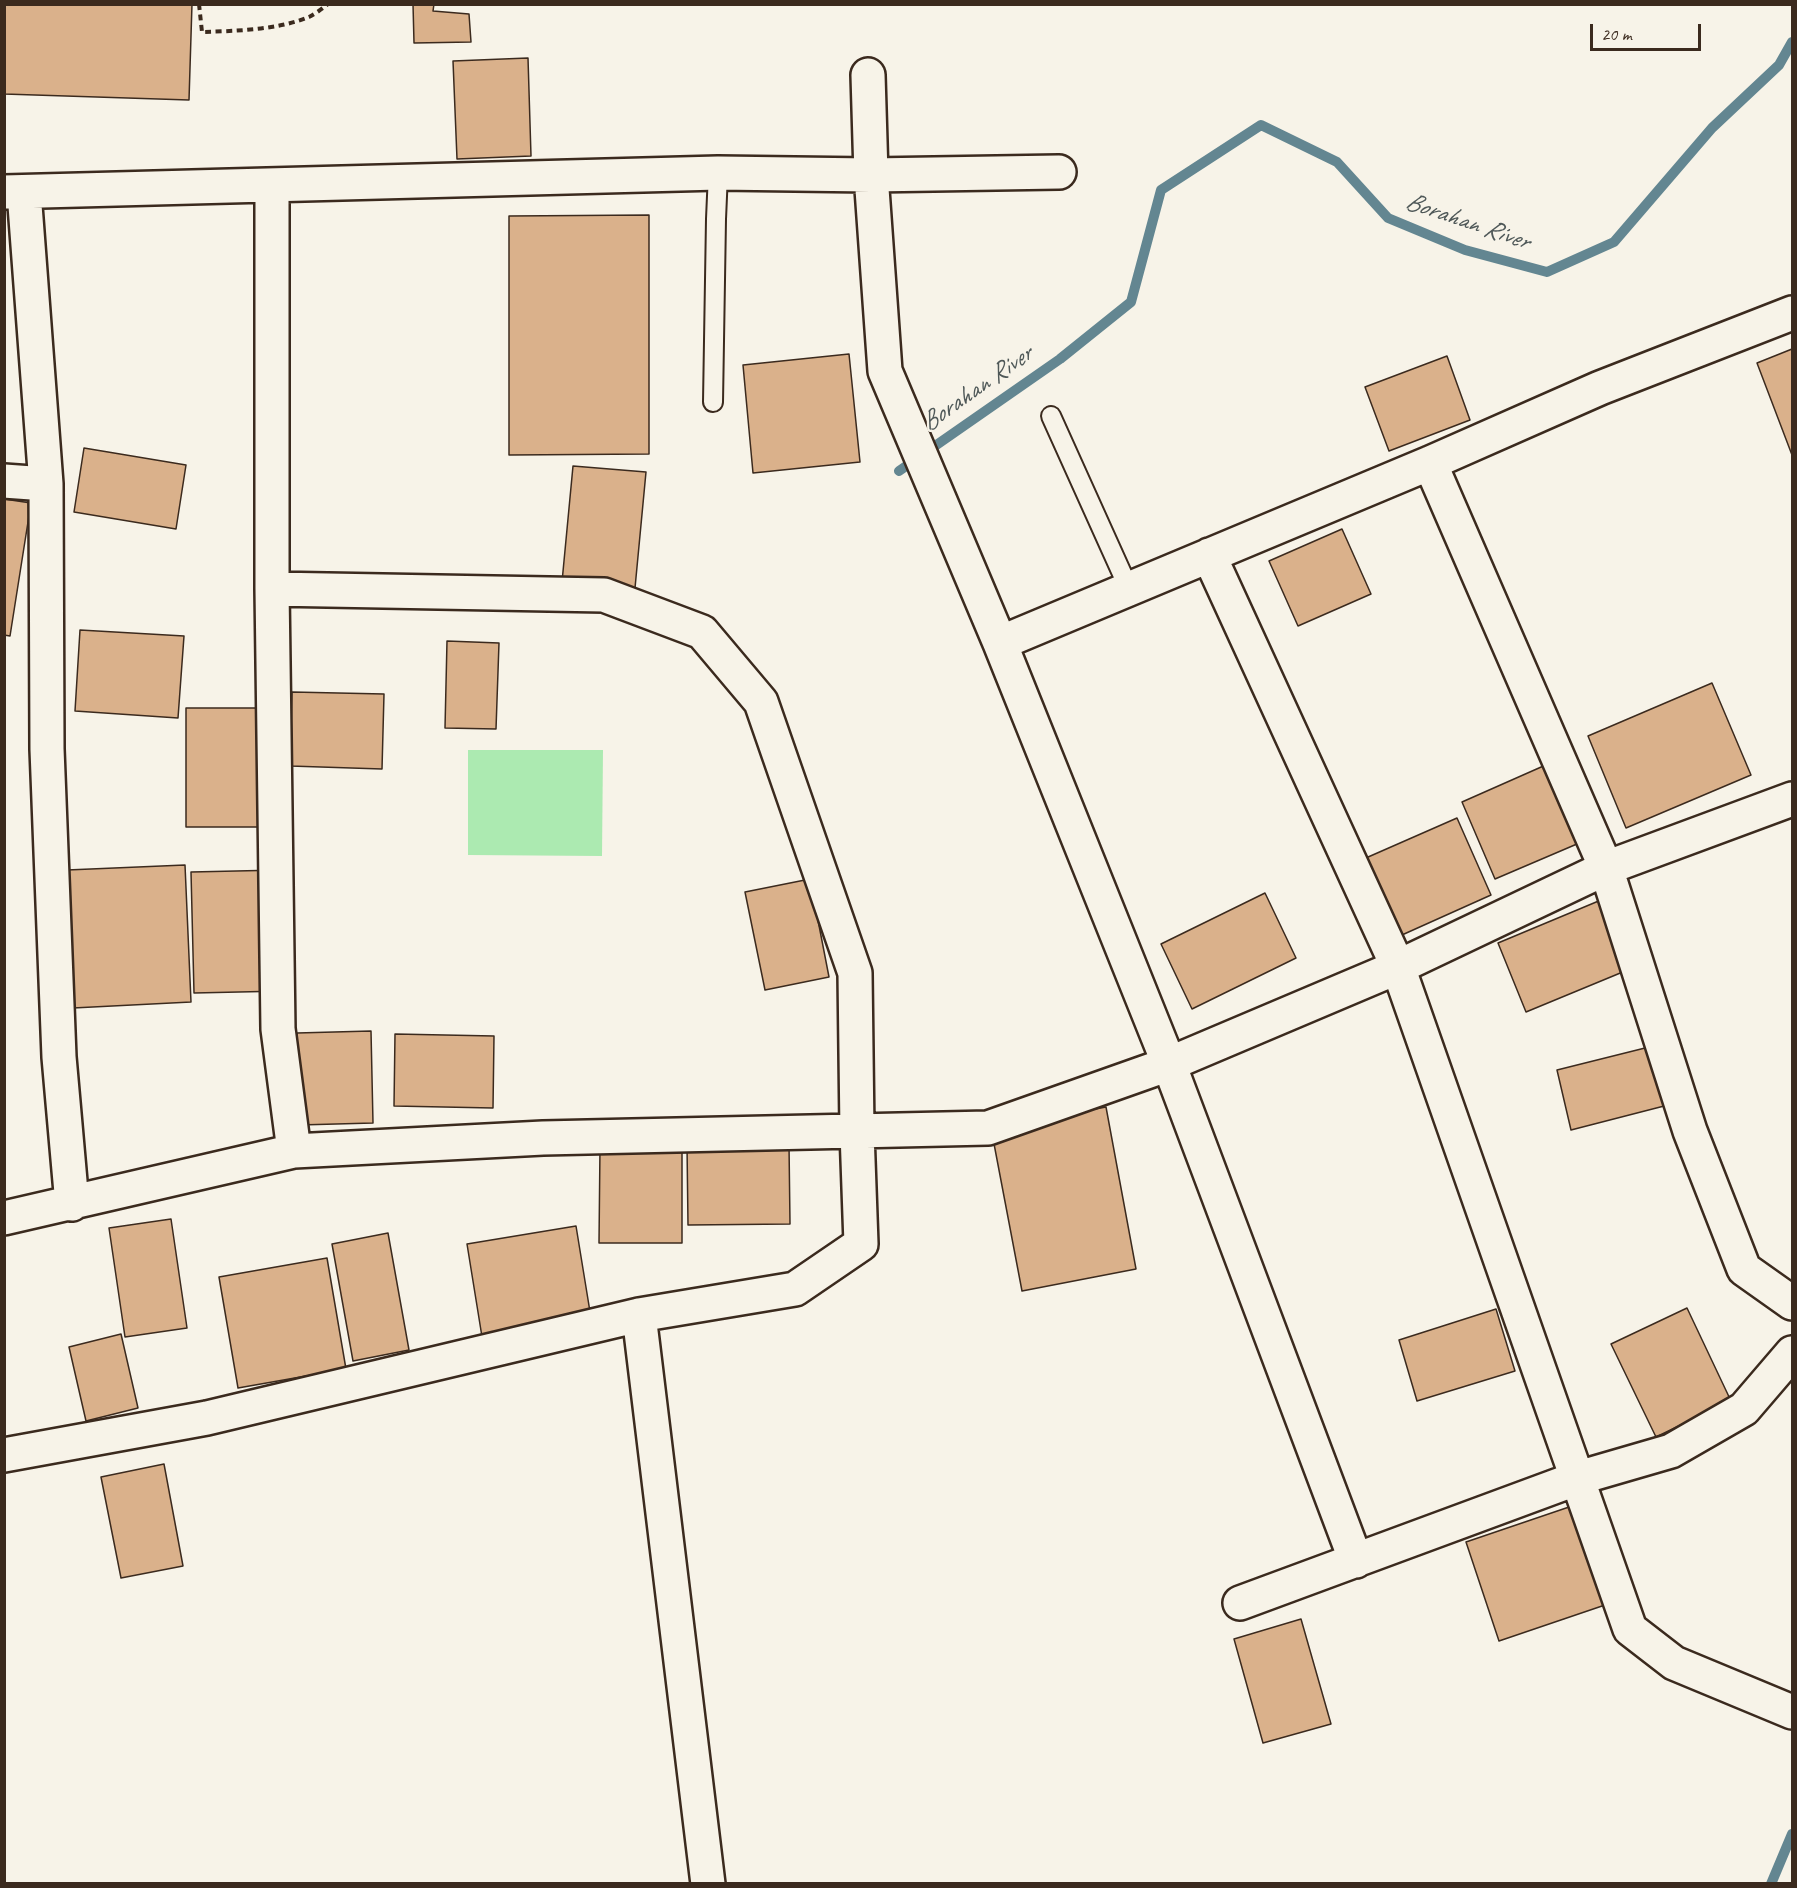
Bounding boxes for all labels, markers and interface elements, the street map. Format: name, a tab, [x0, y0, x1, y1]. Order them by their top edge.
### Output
scale bar	[1593, 12, 1704, 50]
text: 20 m	[1601, 23, 1632, 45]
water label: Borahan River	[1401, 186, 1533, 258]
water label: Borahan River	[915, 339, 1039, 439]

